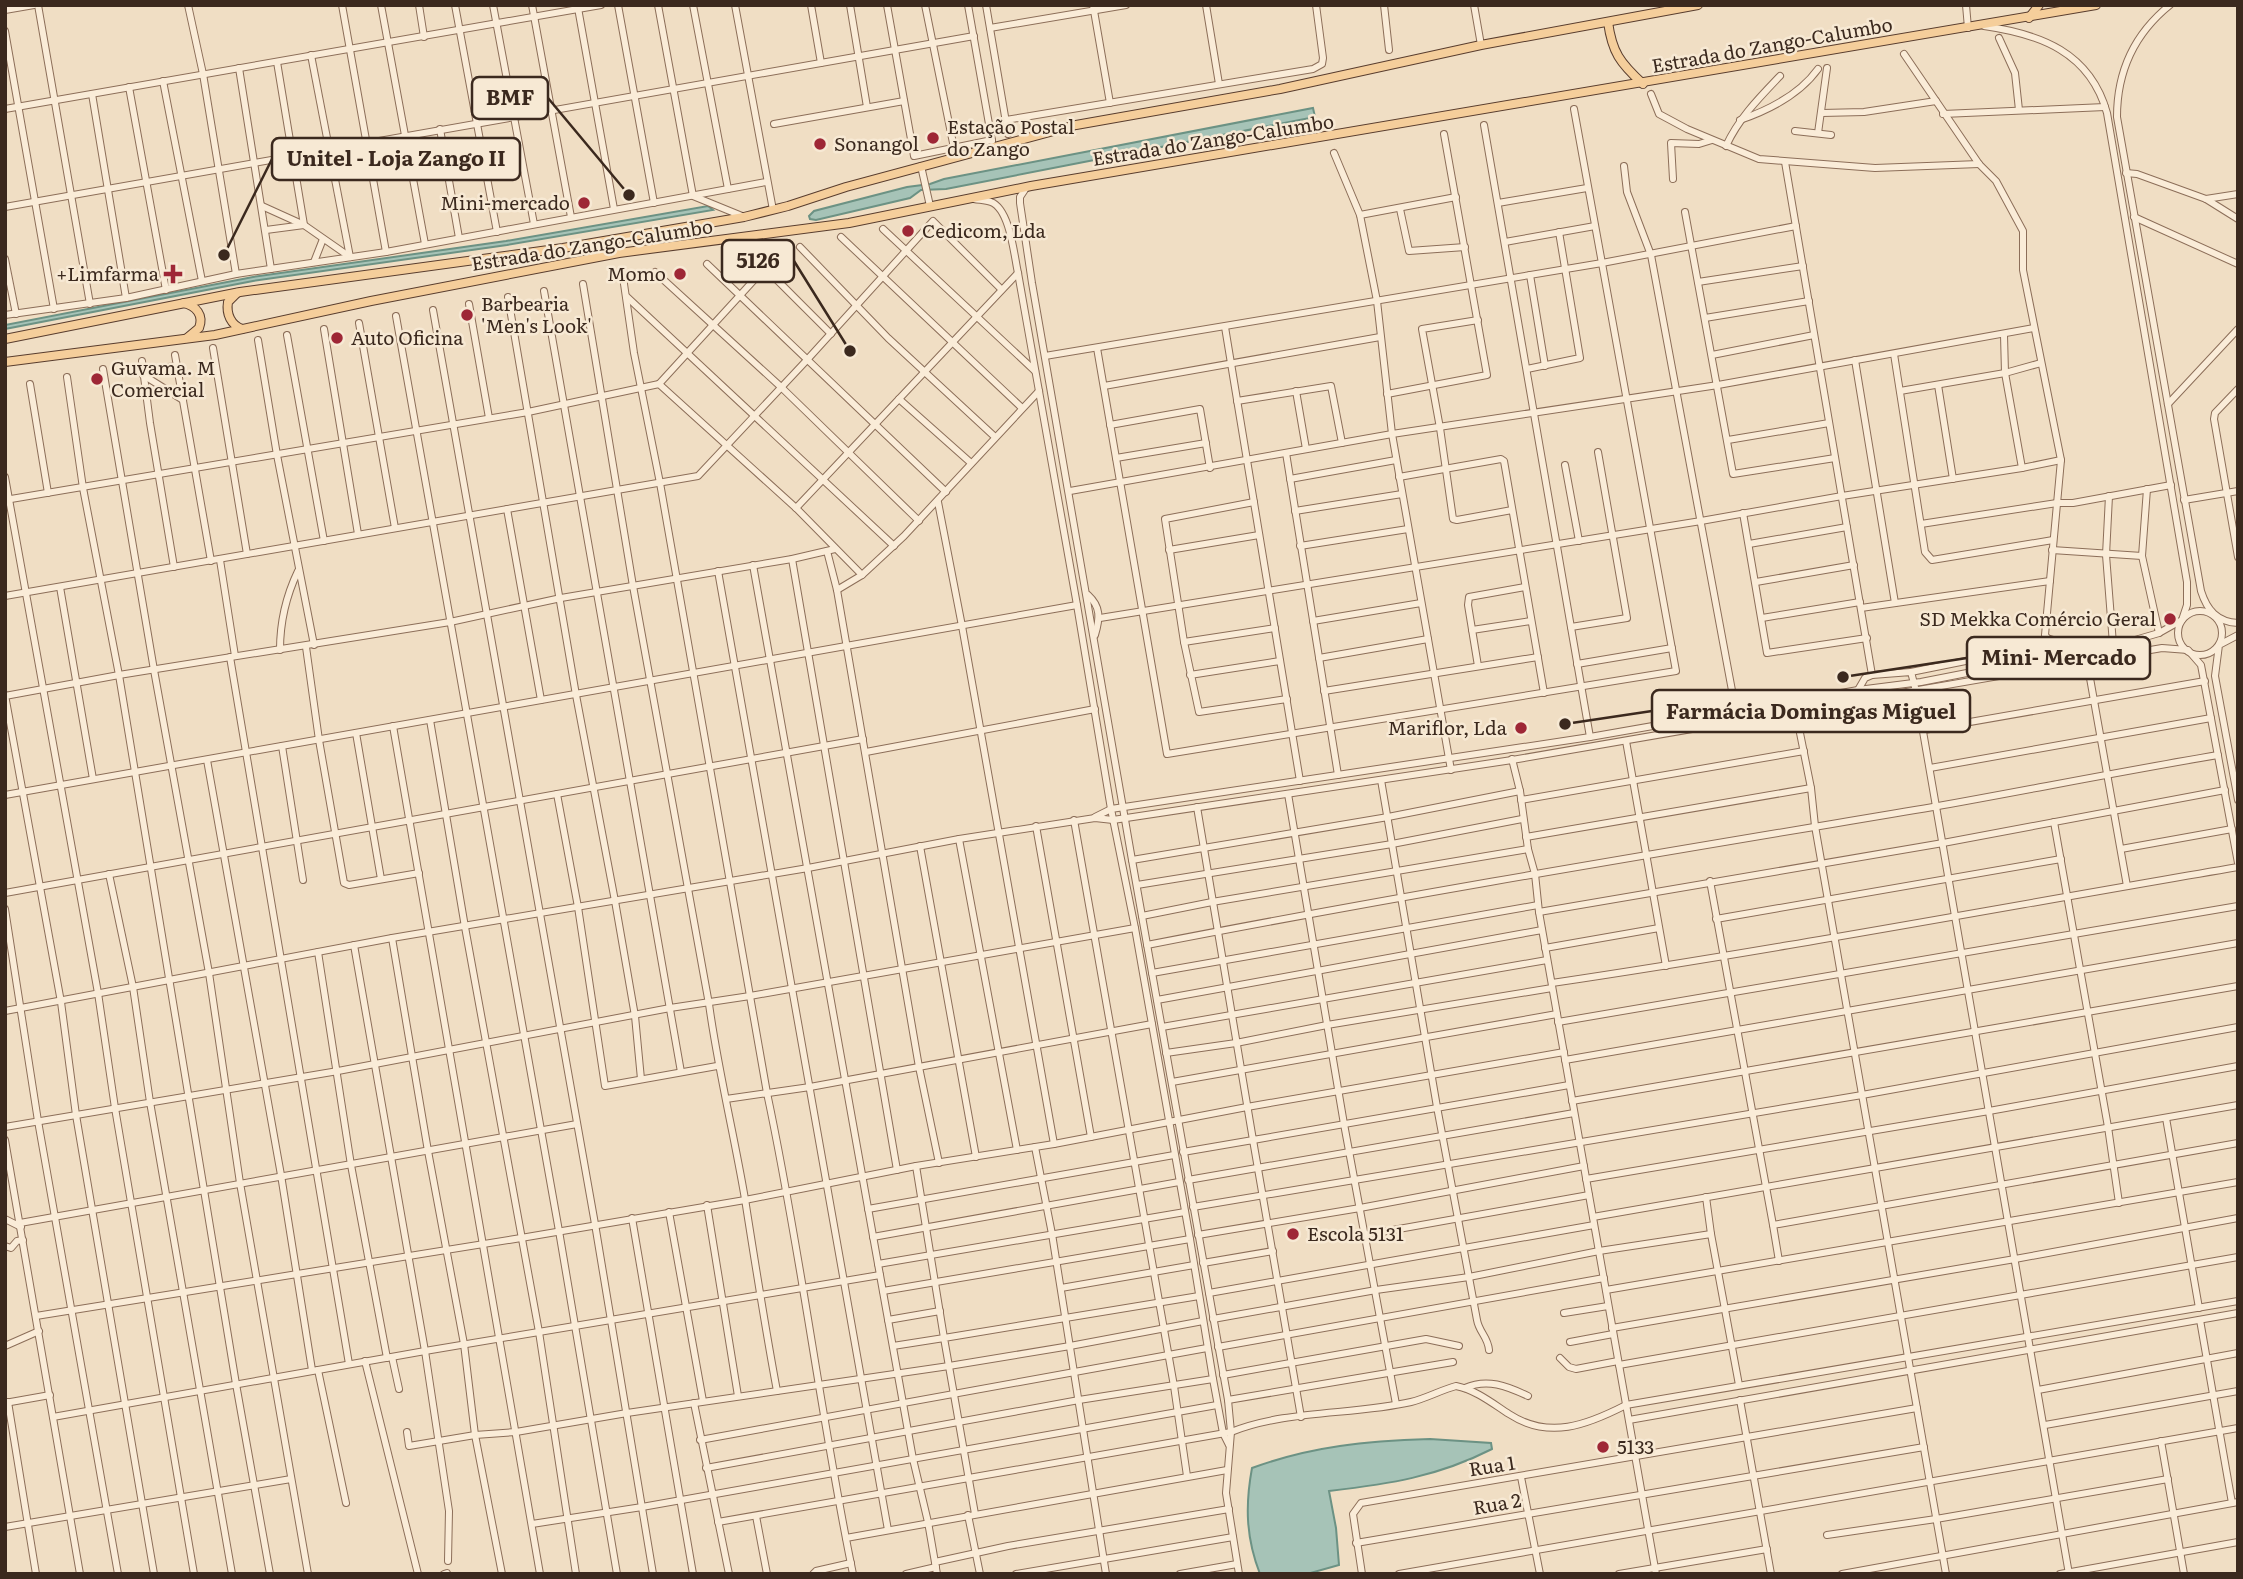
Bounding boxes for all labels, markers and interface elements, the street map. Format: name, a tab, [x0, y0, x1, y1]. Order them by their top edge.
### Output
street label: Estrada do Zango-Calumbo	[1649, 9, 1894, 79]
callout: BMF	[472, 77, 548, 119]
text: BMF	[486, 80, 534, 111]
street label: Estrada do Zango-Calumbo	[1090, 106, 1336, 172]
place label: Estação Postal do Zango	[947, 112, 1074, 162]
place label: Sonangol	[834, 129, 919, 157]
marker: Estação Postal do Zango	[925, 130, 941, 146]
marker: Sonangol	[812, 136, 828, 152]
callout: Unitel - Loja Zango II	[272, 138, 520, 180]
text: Unitel - Loja Zango II	[286, 141, 506, 172]
place label: Mini-mercado	[440, 188, 570, 216]
marker: Mini-mercado	[576, 195, 592, 211]
street label: Estrada do Zango-Calumbo	[469, 211, 715, 277]
place label: Cedicom, Lda	[922, 216, 1047, 244]
marker: Cedicom, Lda	[900, 223, 916, 239]
callout: 5126	[722, 240, 794, 282]
text: 5126	[736, 243, 780, 274]
place label: +Limfarma	[56, 259, 160, 287]
place label: Momo	[607, 259, 666, 287]
marker: +Limfarma	[165, 266, 181, 282]
marker: Momo	[672, 266, 688, 282]
place label: Barbearia 'Men's Look'	[481, 289, 592, 339]
marker: Barbearia 'Men's Look'	[459, 307, 475, 323]
place label: Auto Oficina	[351, 323, 464, 351]
marker: Auto Oficina	[329, 330, 345, 346]
place label: Guvama. M Comercial	[111, 353, 216, 403]
marker: Guvama. M Comercial	[89, 371, 105, 387]
place label: SD Mekka Comércio Geral	[1920, 604, 2156, 632]
marker: SD Mekka Comércio Geral	[2162, 611, 2178, 627]
callout: Mini- Mercado	[1967, 637, 2150, 679]
text: Mini- Mercado	[1981, 640, 2137, 671]
callout: Farmácia Domingas Miguel	[1652, 690, 1970, 732]
text: Farmácia Domingas Miguel	[1666, 694, 1957, 725]
place label: Mariflor, Lda	[1388, 713, 1508, 741]
marker: Mariflor, Lda	[1513, 720, 1529, 736]
place label: Escola 5131	[1307, 1219, 1404, 1247]
marker: Escola 5131	[1285, 1226, 1301, 1242]
place label: 5133	[1617, 1432, 1654, 1460]
marker: 5133	[1595, 1439, 1611, 1455]
street label: Rua 1	[1467, 1447, 1517, 1482]
street label: Rua 2	[1470, 1485, 1523, 1521]

